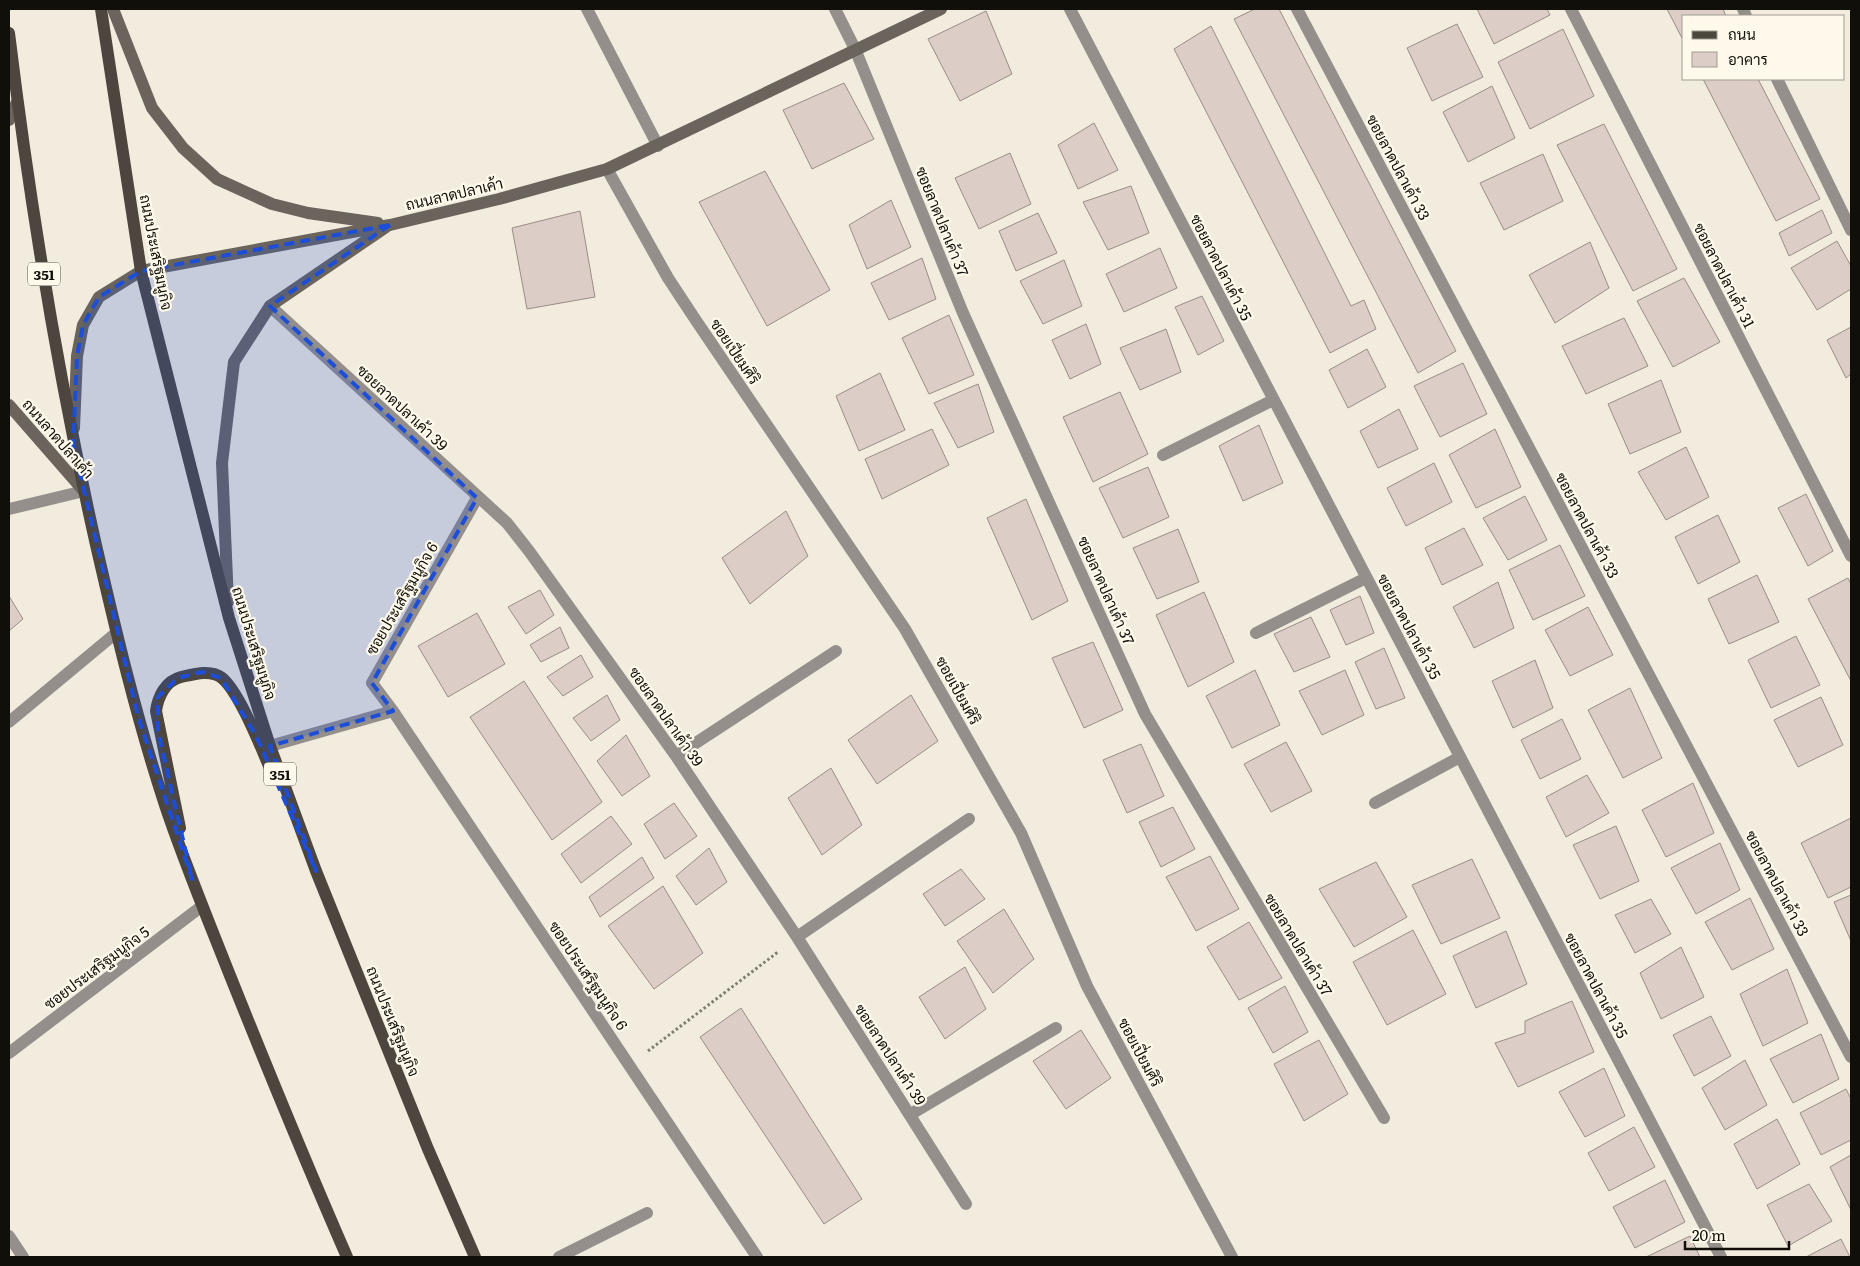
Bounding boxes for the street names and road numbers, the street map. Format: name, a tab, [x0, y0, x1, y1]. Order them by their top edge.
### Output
street label: ซอยลาดปลาเค้า 33	[1361, 110, 1437, 224]
street label: ซอยลาดปลาเค้า 37	[911, 163, 976, 280]
street label: ถนนลาดปลาเค้า	[403, 171, 505, 215]
street label: ถนนประเสริฐมนูกิจ	[135, 192, 179, 312]
street label: ซอยลาดปลาเค้า 35	[1185, 210, 1259, 325]
street label: ซอยลาดปลาเค้า 31	[1689, 218, 1761, 332]
road number: 351	[28, 262, 60, 286]
street label: ซอยเปี่ยมศิริ	[705, 312, 768, 389]
street label: ซอยลาดปลาเค้า 39	[352, 359, 454, 455]
street label: ถนนลาดปลาเค้า	[18, 393, 100, 483]
street label: ซอยลาดปลาเค้า 33	[1550, 468, 1626, 582]
street label: ซอยลาดปลาเค้า 37	[1073, 532, 1141, 648]
street label: ซอยประเสริฐมนูกิจ 6	[359, 537, 443, 659]
street label: ซอยลาดปลาเค้า 35	[1372, 569, 1448, 683]
street label: ถนนประเสริฐมนูกิจ	[227, 584, 283, 702]
street label: ซอยเปี่ยมศิริ	[931, 651, 989, 728]
street label: ซอยลาดปลาเค้า 39	[624, 661, 710, 771]
road number: 351	[264, 762, 296, 786]
street label: ซอยลาดปลาเค้า 33	[1740, 826, 1816, 940]
street label: ซอยลาดปลาเค้า 37	[1259, 888, 1339, 1000]
street label: ซอยประเสริฐมนูกิจ 6	[544, 916, 634, 1034]
street label: ซอยประเสริฐมนูกิจ 5	[38, 919, 154, 1014]
street label: ซอยลาดปลาเค้า 35	[1559, 928, 1635, 1042]
street label: ถนนประเสริฐมนูกิจ	[361, 962, 427, 1080]
street label: ซอยลาดปลาเค้า 39	[849, 999, 933, 1110]
street label: ซอยเปี่ยมศิริ	[1113, 1012, 1171, 1091]

